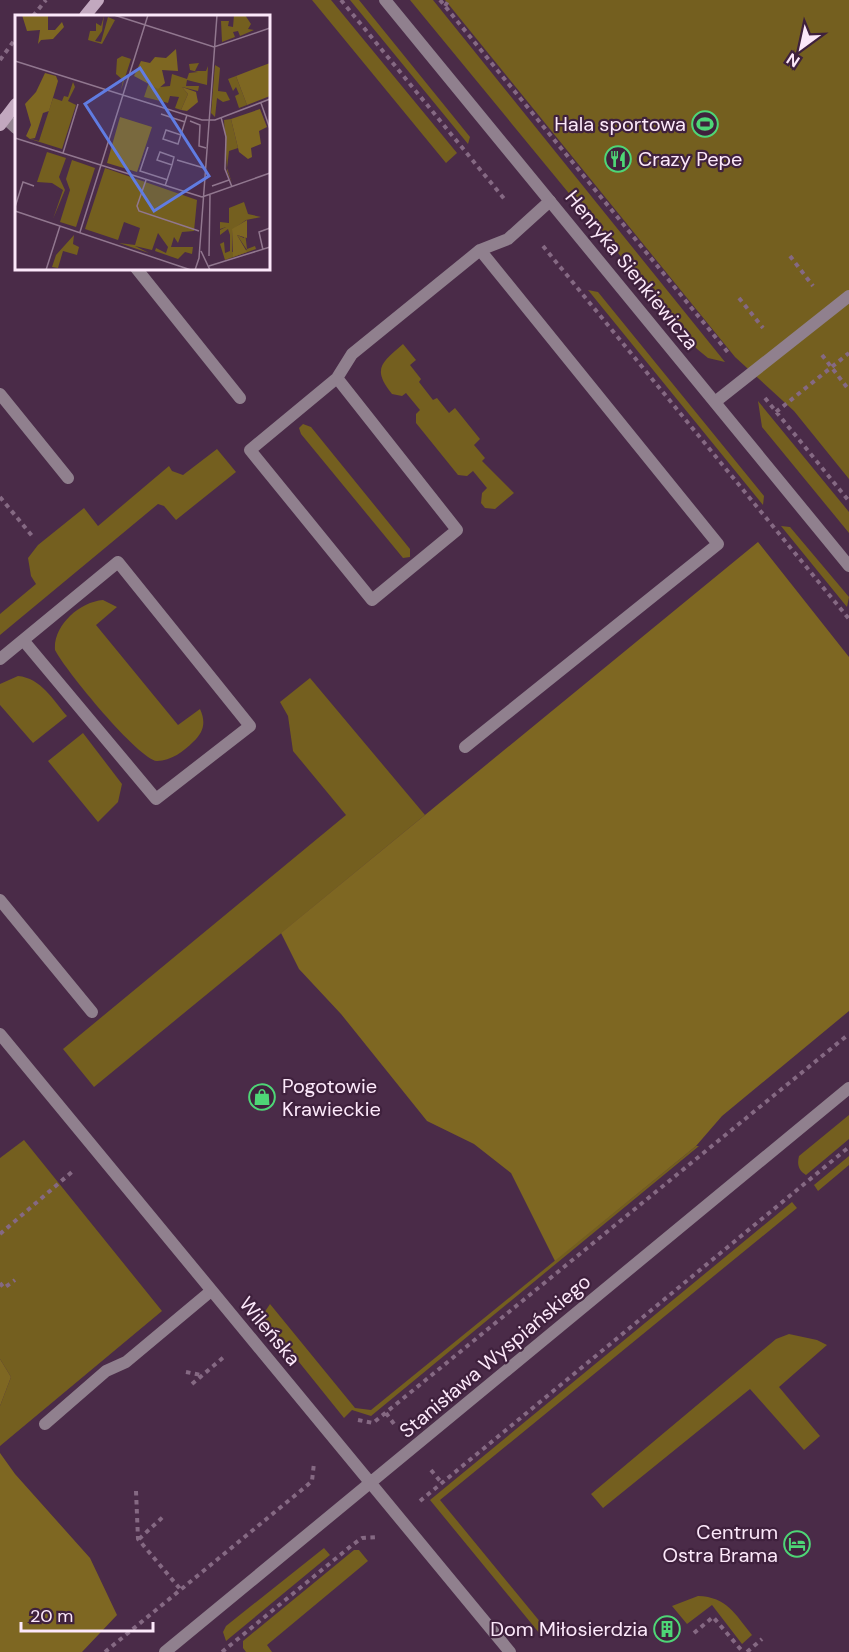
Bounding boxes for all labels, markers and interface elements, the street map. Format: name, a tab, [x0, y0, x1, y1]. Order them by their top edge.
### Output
inset map	[15, 15, 270, 270]
north arrow	[771, 18, 831, 78]
text: N	[782, 48, 804, 72]
sports icon: Hala sportowa	[690, 109, 720, 139]
place label: Hala sportowa	[554, 111, 686, 137]
restaurant icon: Crazy Pepe	[603, 144, 633, 174]
place label: Crazy Pepe	[638, 146, 742, 172]
street label: Henryka Sienkiewicza	[560, 185, 704, 355]
place label: Pogotowie Krawieckie	[282, 1073, 381, 1122]
shop icon: Pogotowie Krawieckie	[247, 1082, 277, 1112]
street label: Stanisława Wyspiańskiego	[394, 1268, 596, 1444]
street label: Wileńska	[234, 1291, 306, 1371]
place label: Centrum Ostra Brama	[662, 1519, 778, 1568]
hotel icon: Centrum Ostra Brama	[782, 1529, 812, 1559]
scale bar	[21, 1595, 153, 1633]
text: 20 m	[30, 1604, 73, 1628]
building icon: Dom Miłosierdzia	[652, 1614, 682, 1644]
place label: Dom Miłosierdzia	[490, 1616, 648, 1642]

